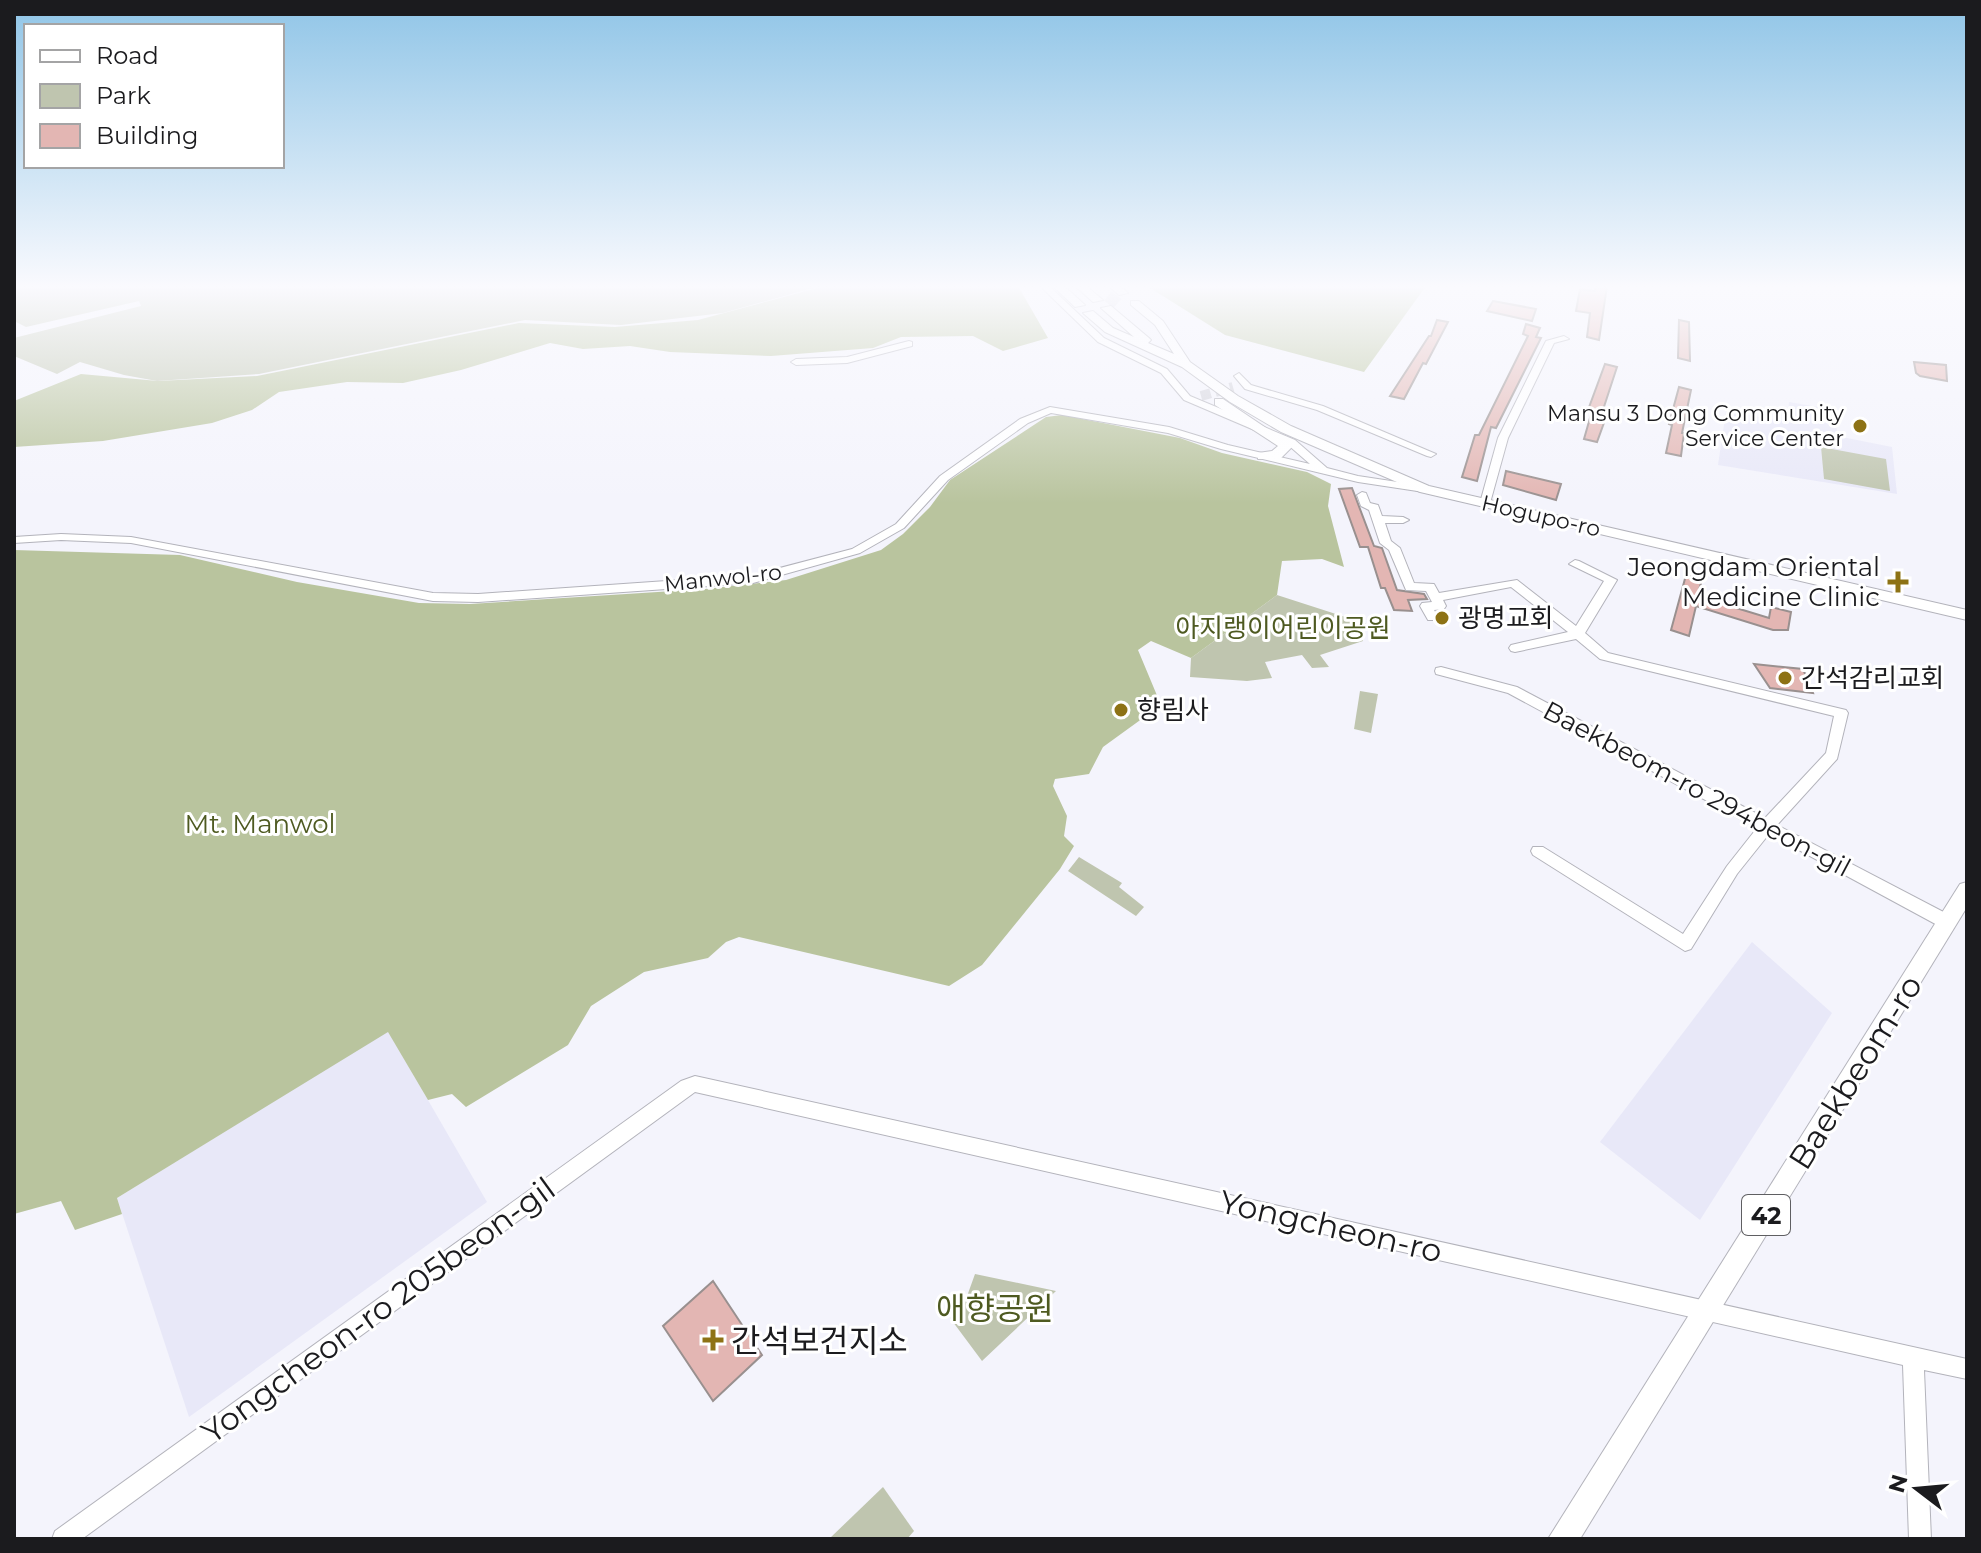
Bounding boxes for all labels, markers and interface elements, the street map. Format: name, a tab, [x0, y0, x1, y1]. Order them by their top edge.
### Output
legend	[24, 24, 284, 168]
text: Road	[96, 41, 159, 70]
text: Park	[96, 81, 151, 110]
text: Building	[96, 121, 199, 150]
place label: Mansu 3 Dong Community Service Center	[1547, 400, 1844, 452]
marker: Mansu 3 Dong Community Service Center	[1851, 417, 1869, 435]
street label: Hogupo-ro	[1479, 489, 1603, 543]
place label: Jeongdam Oriental Medicine Clinic	[1627, 551, 1880, 613]
street label: Manwol-ro	[663, 558, 783, 598]
marker: Jeongdam Oriental Medicine Clinic	[1887, 571, 1909, 593]
place label: 광명교회	[1458, 602, 1554, 634]
marker: 광명교회	[1433, 609, 1451, 627]
park label: 아지랭이어린이공원	[1175, 612, 1391, 644]
place label: 간석감리교회	[1801, 662, 1945, 694]
marker: 간석감리교회	[1776, 669, 1794, 687]
place label: 향림사	[1137, 694, 1209, 726]
street label: Baekbeom-ro 294beon-gil	[1538, 694, 1856, 884]
marker: 향림사	[1112, 701, 1130, 719]
park label: Mt. Manwol	[184, 808, 336, 840]
street label: Baekbeom-ro	[1780, 968, 1930, 1176]
street label: Yongcheon-ro 205beon-gil	[194, 1169, 562, 1451]
street label: Yongcheon-ro	[1216, 1181, 1446, 1271]
road number: 42	[1742, 1195, 1790, 1235]
park label: 애향공원	[936, 1289, 1054, 1328]
place label: 간석보건지소	[731, 1321, 908, 1360]
marker: 간석보건지소	[702, 1329, 724, 1351]
north arrow	[1877, 1449, 1957, 1529]
text: N	[1883, 1471, 1914, 1496]

